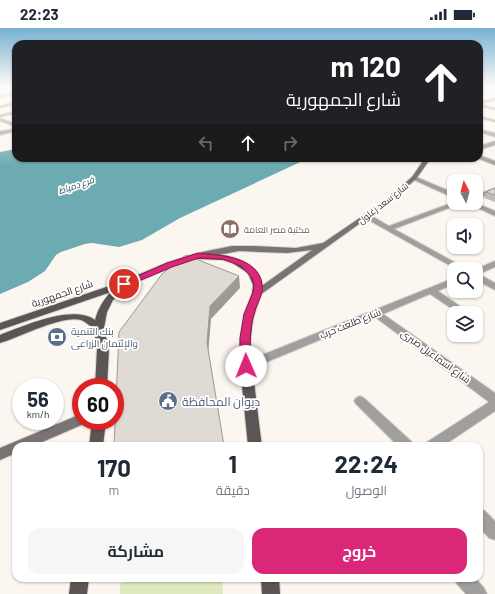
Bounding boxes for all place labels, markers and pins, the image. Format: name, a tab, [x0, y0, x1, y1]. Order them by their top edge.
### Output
library icon: مكتبة مصر العامة	[219, 218, 241, 240]
place label: مكتبة مصر العامة	[244, 224, 310, 235]
pin	[107, 267, 141, 301]
place label: بنك التنمية والإئتمان الزراعى	[71, 325, 138, 350]
bank icon: بنك التنمية والإئتمان الزراعى	[46, 326, 68, 348]
public building icon: ديوان المحافظة	[157, 390, 179, 412]
place label: ديوان المحافظة	[182, 394, 260, 409]

